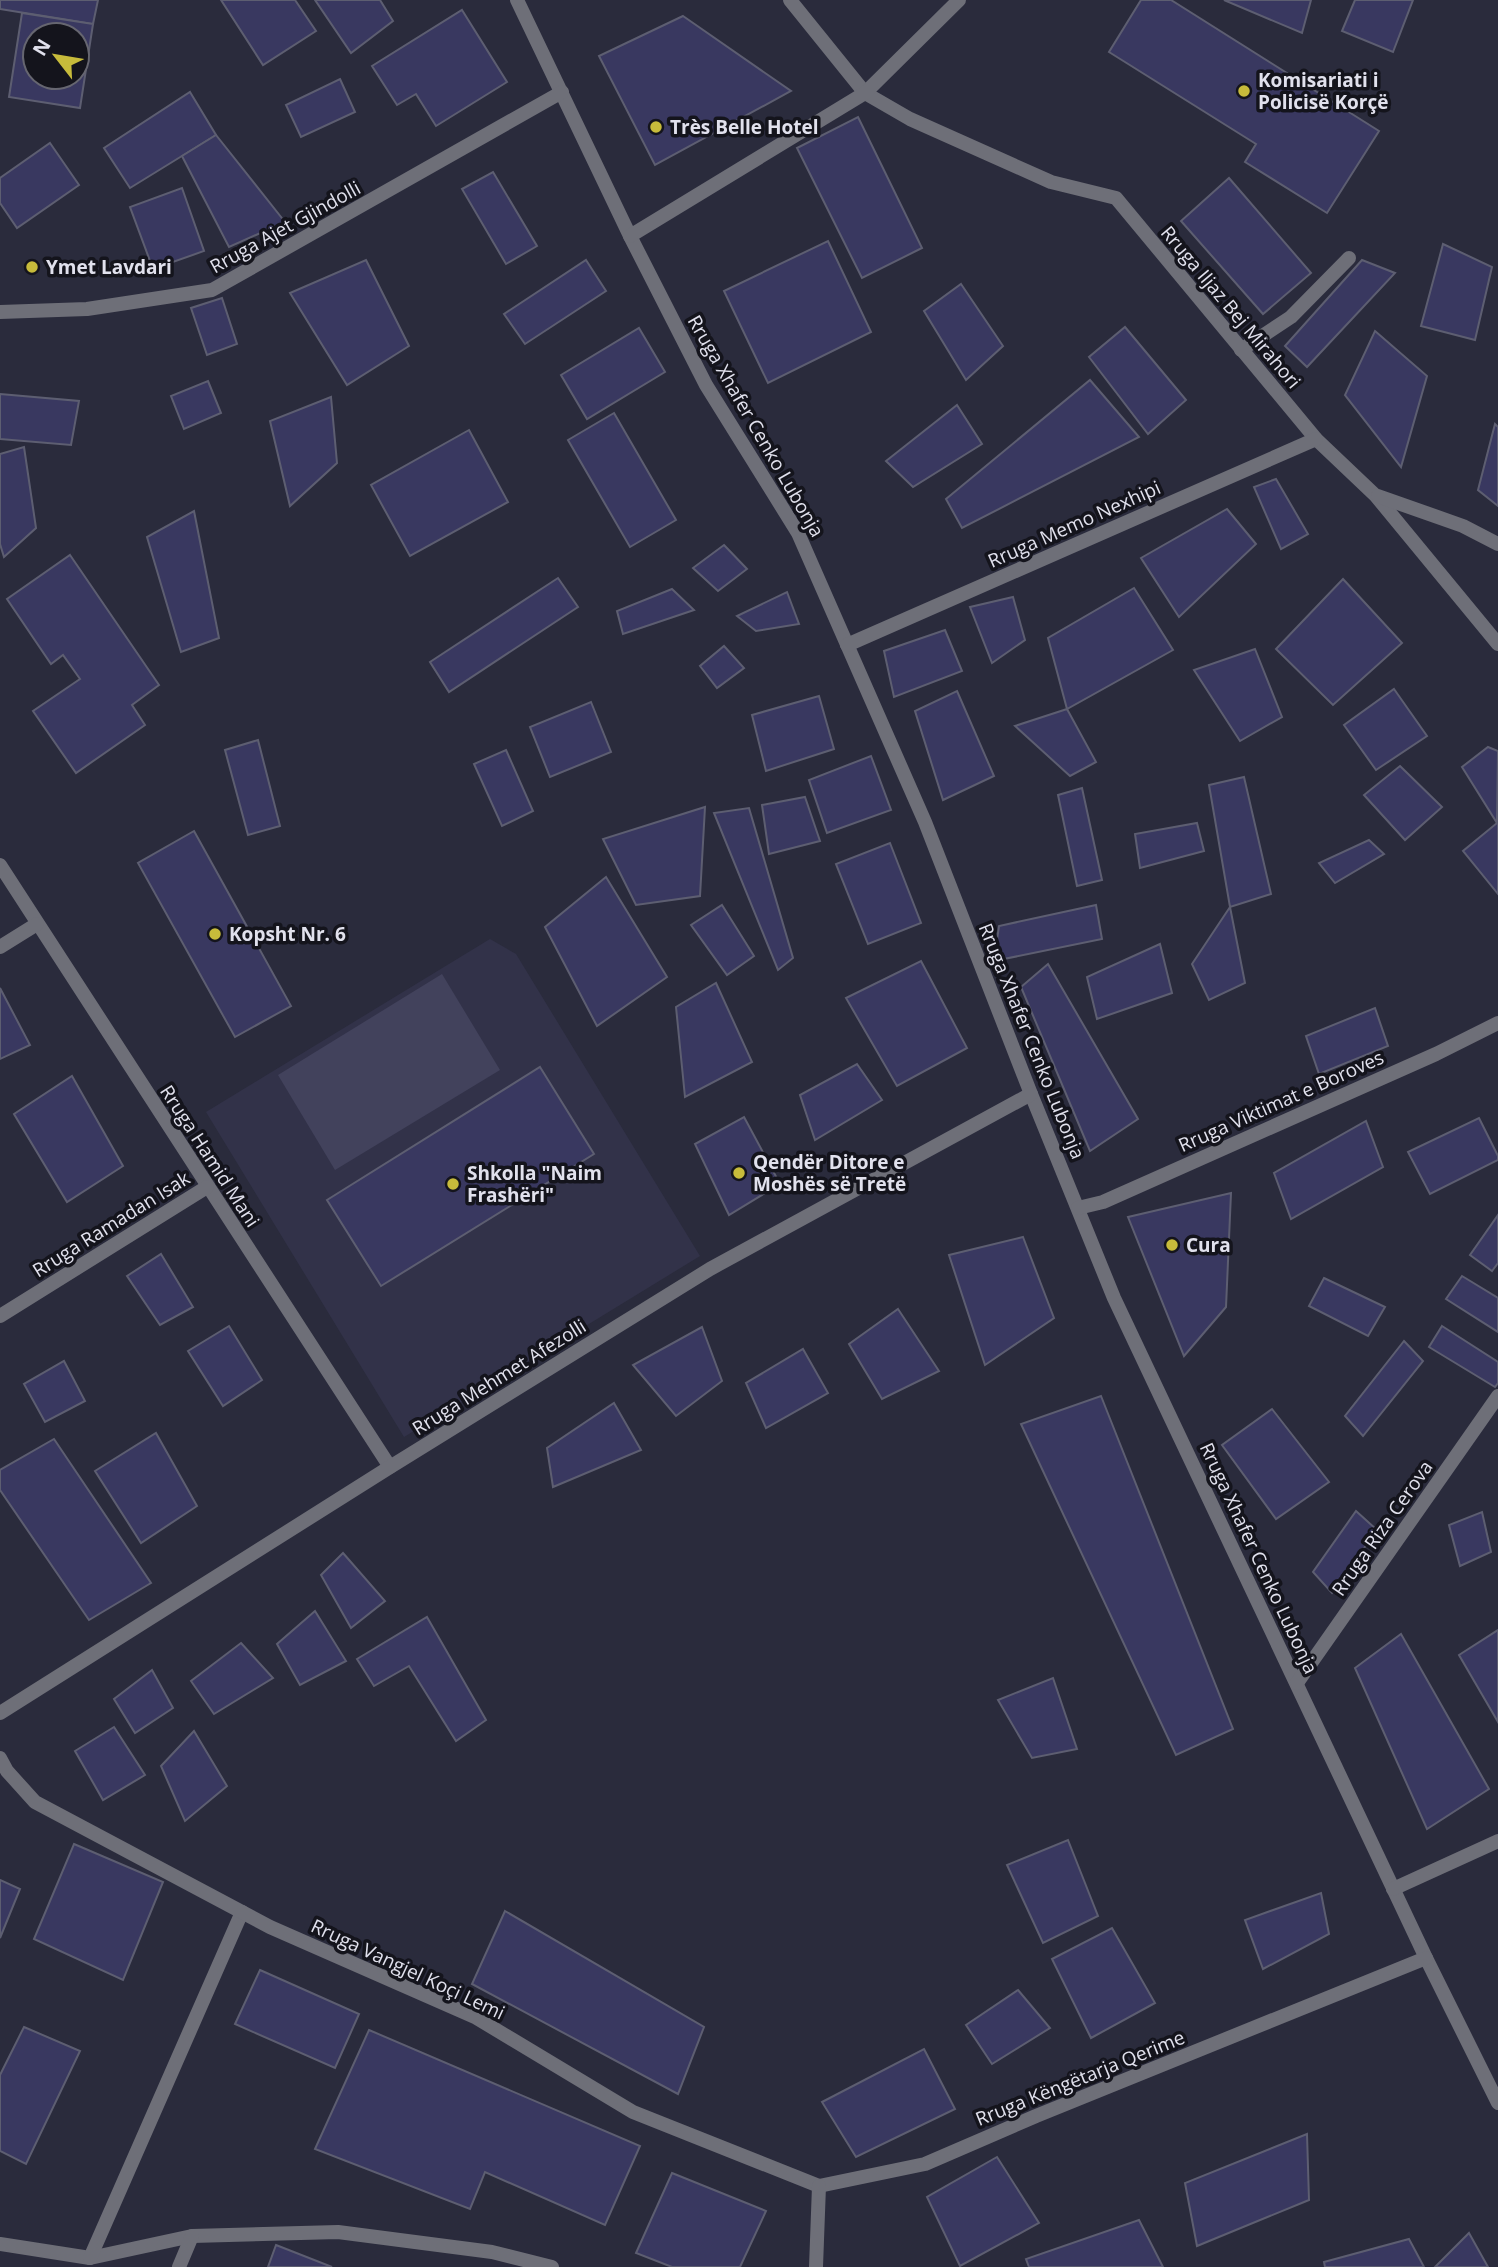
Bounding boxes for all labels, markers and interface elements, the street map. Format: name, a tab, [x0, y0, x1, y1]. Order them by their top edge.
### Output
north arrow	[21, 21, 91, 91]
text: N	[26, 34, 57, 61]
place label: Komisariati i Policisë Korçë	[1258, 67, 1388, 115]
marker: Komisariati i Policisë Korçë	[1236, 83, 1252, 99]
place label: Très Belle Hotel	[670, 114, 819, 140]
marker: Très Belle Hotel	[648, 119, 664, 135]
street label: Rruga Ajet Gjindolli	[205, 175, 365, 279]
street label: Rruga Iljaz Bej Mirahori	[1155, 220, 1307, 394]
place label: Ymet Lavdari	[46, 254, 172, 280]
marker: Ymet Lavdari	[24, 259, 40, 275]
street label: Rruga Xhafer Cenko Lubonja	[682, 310, 830, 542]
street label: Rruga Memo Nexhipi	[984, 474, 1164, 574]
street label: Rruga Xhafer Cenko Lubonja	[973, 919, 1091, 1163]
place label: Kopsht Nr. 6	[229, 921, 346, 947]
marker: Kopsht Nr. 6	[207, 926, 223, 942]
street label: Rruga Viktimat e Boroves	[1174, 1044, 1388, 1158]
street label: Rruga Hamid Mani	[154, 1080, 266, 1232]
place label: Qendër Ditore e Moshës së Tretë	[753, 1149, 906, 1197]
place label: Shkolla "Naim Frashëri"	[467, 1160, 602, 1208]
street label: Rruga Ramadan Isak	[27, 1165, 195, 1283]
marker: Qendër Ditore e Moshës së Tretë	[731, 1165, 747, 1181]
marker: Shkolla "Naim Frashëri"	[445, 1176, 461, 1192]
place label: Cura	[1186, 1232, 1231, 1258]
marker: Cura	[1164, 1237, 1180, 1253]
street label: Rruga Mehmet Afezolli	[407, 1313, 591, 1441]
street label: Rruga Xhafer Cenko Lubonja	[1194, 1438, 1324, 1678]
street label: Rruga Riza Cerova	[1326, 1455, 1438, 1601]
street label: Rruga Vangjel Koçi Lemi	[307, 1913, 509, 2025]
street label: Rruga Këngëtarja Qerime	[971, 2024, 1189, 2132]

